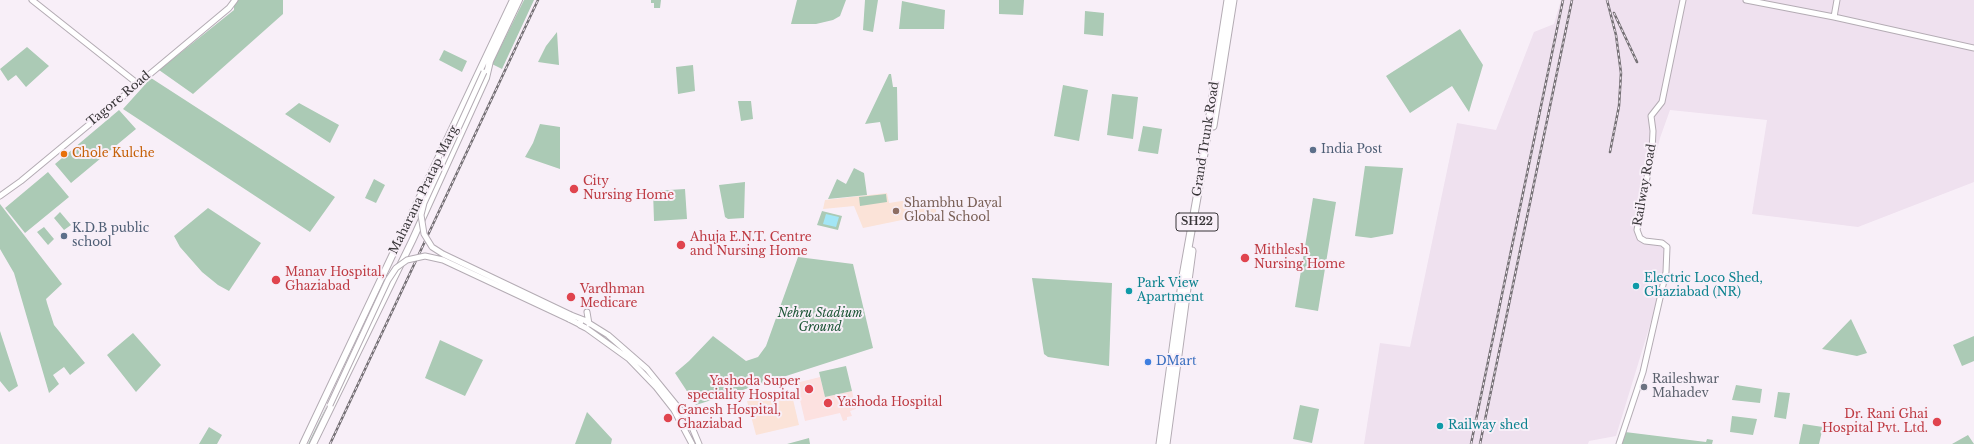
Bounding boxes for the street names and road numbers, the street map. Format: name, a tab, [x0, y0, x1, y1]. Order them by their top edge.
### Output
street label: Tagore Road	[85, 68, 153, 130]
street label: Grand Trunk Road	[1190, 80, 1222, 198]
street label: Maharana Pratap Marg	[387, 123, 461, 257]
street label: Railway Road	[1631, 143, 1659, 227]
road number: SH22	[1176, 213, 1218, 231]

